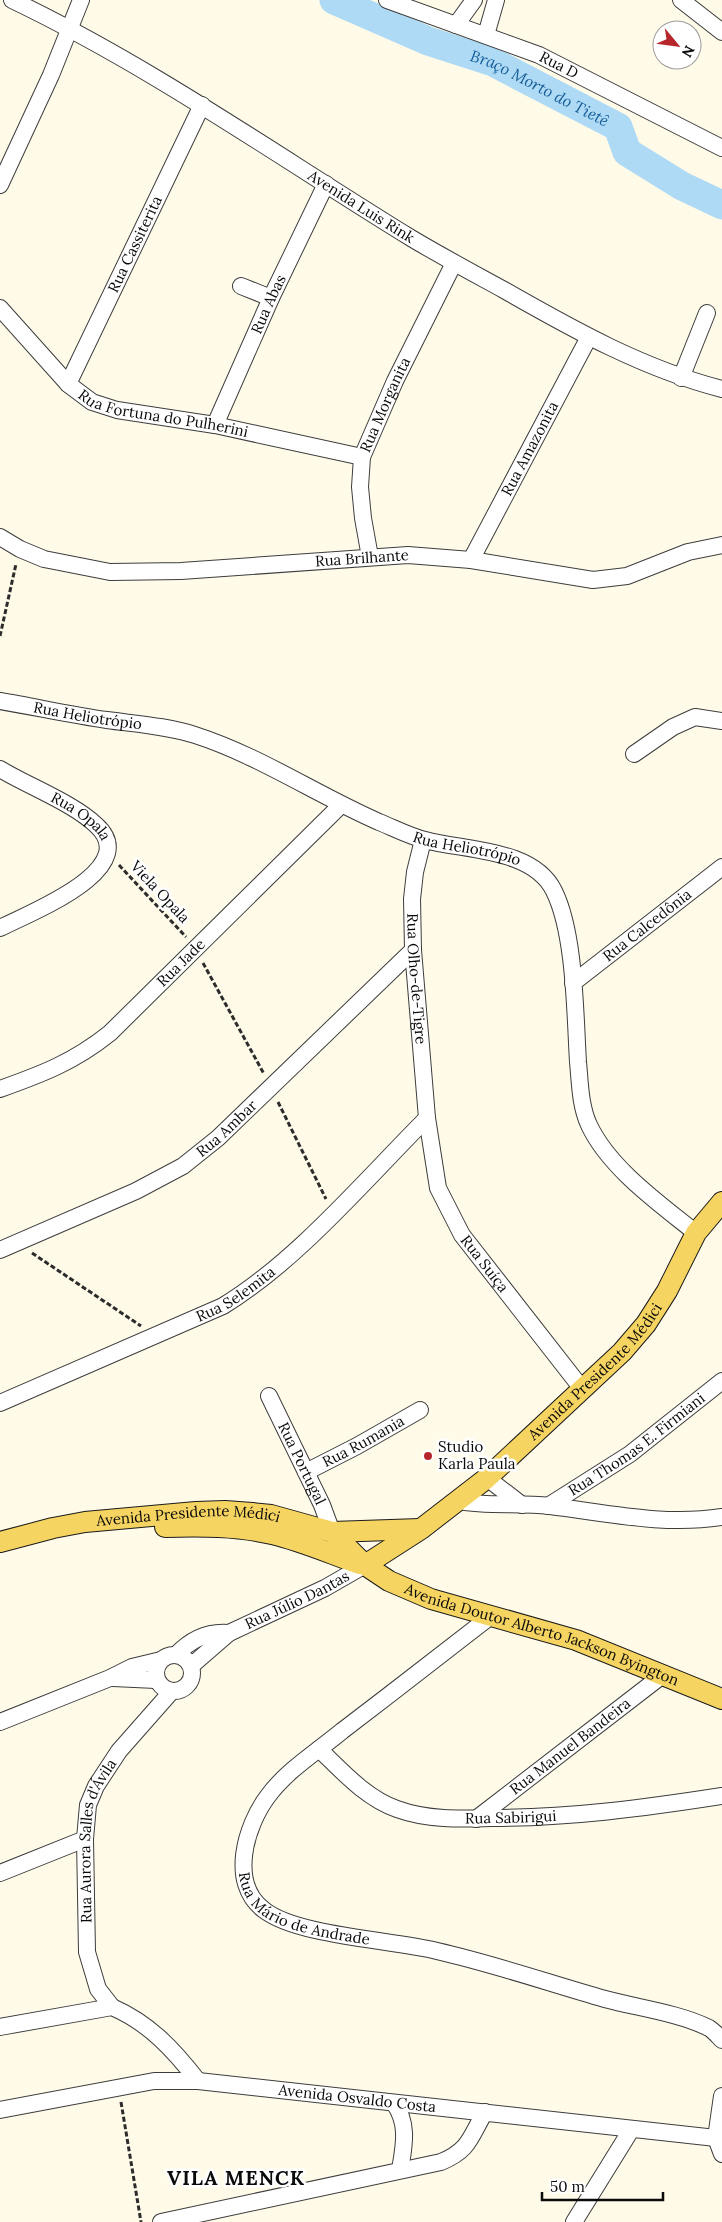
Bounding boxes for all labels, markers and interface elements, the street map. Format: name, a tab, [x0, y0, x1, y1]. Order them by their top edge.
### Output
north arrow	[652, 20, 702, 70]
text: N	[678, 42, 699, 61]
water label: Braço Morto do Tietê	[468, 45, 613, 131]
street label: Rua D	[536, 47, 582, 83]
street label: Avenida Luis Rink	[304, 165, 418, 247]
street label: Rua Cassiterita	[103, 192, 166, 296]
street label: Rua Abas	[246, 271, 290, 337]
street label: Rua Morganita	[355, 354, 415, 455]
street label: Rua Fortuna do Pulherini	[75, 385, 250, 441]
street label: Rua Amazonita	[497, 398, 562, 499]
street label: Rua Brilhante	[314, 545, 409, 571]
street label: Rua Heliotrópio	[32, 697, 143, 733]
street label: Rua Opala	[48, 787, 116, 844]
street label: Rua Heliotrópio	[411, 827, 524, 870]
street label: Viela Opala	[126, 856, 194, 927]
street label: Rua Calcedônia	[599, 884, 695, 965]
street label: Rua Olho-de-Tigre	[403, 913, 431, 1045]
street label: Rua Jade	[153, 935, 209, 990]
street label: Rua Ambar	[192, 1095, 261, 1161]
street label: Rua Suíça	[457, 1231, 513, 1296]
street label: Rua Selemita	[193, 1262, 279, 1326]
street label: Avenida Presidente Médici	[523, 1299, 666, 1445]
street label: Rua Thomas E. Firmiani	[565, 1388, 708, 1500]
street label: Rua Rumania	[319, 1411, 408, 1471]
street label: Rua Portugal	[274, 1419, 330, 1508]
place label: Studio Karla Paula	[438, 1437, 516, 1473]
marker: Studio Karla Paula	[422, 1450, 434, 1462]
street label: Avenida Presidente Médici	[94, 1501, 283, 1530]
street label: Rua Júlio Dantas	[242, 1566, 353, 1633]
street label: Avenida Doutor Alberto Jackson Byington	[401, 1578, 682, 1690]
street label: Rua Manuel Bandeira	[506, 1693, 634, 1799]
street label: Rua Aurora Salles d'Ávila	[75, 1755, 120, 1923]
street label: Rua Sabirigui	[465, 1806, 557, 1828]
street label: Rua Mário de Andrade	[235, 1871, 371, 1949]
street label: Avenida Osvaldo Costa	[277, 2080, 437, 2116]
district label: VILA MENCK	[167, 2165, 305, 2190]
scale bar	[542, 2170, 663, 2202]
text: 50 m	[550, 2177, 585, 2196]

